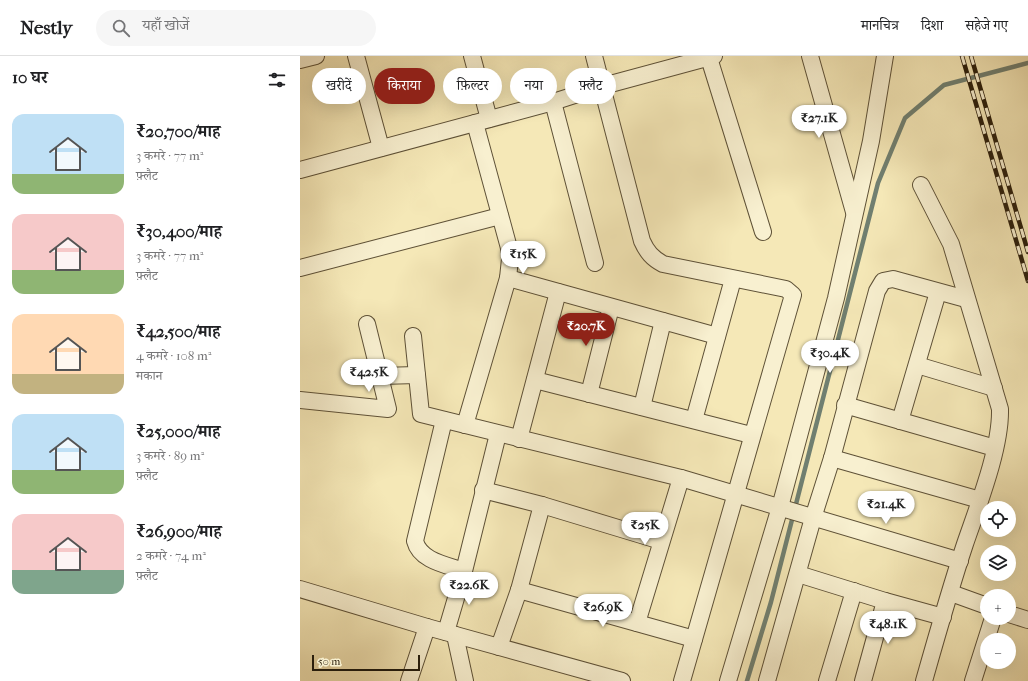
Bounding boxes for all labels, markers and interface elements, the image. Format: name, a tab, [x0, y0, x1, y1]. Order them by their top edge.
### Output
search box	[96, 10, 376, 46]
text: यहाँ खोजें	[142, 16, 189, 34]
text: Nestly	[20, 17, 72, 39]
icon: search	[110, 17, 132, 39]
text: मानचित्र	[861, 17, 899, 34]
text: दिशा	[921, 17, 943, 34]
text: सहेजे गए	[965, 17, 1008, 34]
text: 10 घर	[12, 67, 48, 87]
chip: खरीदें	[312, 68, 366, 104]
chip: किराया	[374, 68, 435, 104]
chip: फ़िल्टर	[443, 68, 502, 104]
chip: नया	[510, 68, 557, 104]
chip: फ़्लैट	[565, 68, 616, 104]
icon: filters	[266, 69, 288, 91]
pin: ₹27.1K	[786, 105, 852, 139]
text: ₹27.1K	[801, 110, 837, 125]
text: ₹20,700/माह	[136, 121, 220, 141]
icon: home	[44, 130, 92, 178]
text: 3 कमरे · 77 m²	[136, 148, 203, 163]
text: फ़्लैट	[136, 168, 158, 183]
text: ₹30,400/माह	[136, 221, 222, 241]
icon: home	[44, 230, 92, 278]
pin: ₹15K	[499, 241, 547, 275]
text: ₹15K	[509, 246, 537, 261]
text: 3 कमरे · 77 m²	[136, 248, 203, 263]
text: फ़्लैट	[136, 268, 158, 283]
pin: ₹20.7K	[553, 313, 619, 347]
text: ₹20.7K	[567, 318, 605, 333]
text: ₹42,500/माह	[136, 321, 220, 341]
icon: home	[44, 330, 92, 378]
pin: ₹30.4K	[797, 340, 863, 374]
text: ₹30.4K	[810, 345, 850, 360]
text: 4 कमरे · 108 m²	[136, 348, 212, 363]
pin: ₹42.5K	[336, 359, 402, 393]
text: ₹42.5K	[350, 364, 388, 379]
text: मकान	[136, 368, 162, 383]
text: ₹25,000/माह	[136, 421, 220, 441]
icon: home	[44, 430, 92, 478]
text: 3 कमरे · 89 m²	[136, 448, 204, 463]
text: फ़्लैट	[136, 468, 158, 483]
pin: ₹21.4K	[853, 491, 919, 525]
text: ₹21.4K	[867, 496, 905, 511]
map controls	[980, 501, 1016, 669]
button: locate	[980, 501, 1016, 537]
pin: ₹25K	[621, 512, 669, 546]
text: ₹25K	[630, 517, 660, 532]
text: ₹26,900/माह	[136, 521, 222, 541]
icon: home	[44, 530, 92, 578]
button: layers	[980, 545, 1016, 581]
text: 2 कमरे · 74 m²	[136, 548, 206, 563]
text: फ़्लैट	[136, 568, 158, 583]
pin: ₹22.6K	[436, 572, 502, 606]
text: ₹22.6K	[449, 577, 489, 592]
button: +	[980, 589, 1016, 625]
pin: ₹26.9K	[570, 594, 636, 628]
text: ₹26.9K	[583, 599, 623, 614]
pin: ₹48.1K	[855, 611, 921, 645]
text: ₹48.1K	[869, 616, 907, 631]
button: −	[980, 633, 1016, 669]
scale bar	[312, 653, 420, 672]
text: 50 m	[318, 655, 340, 668]

